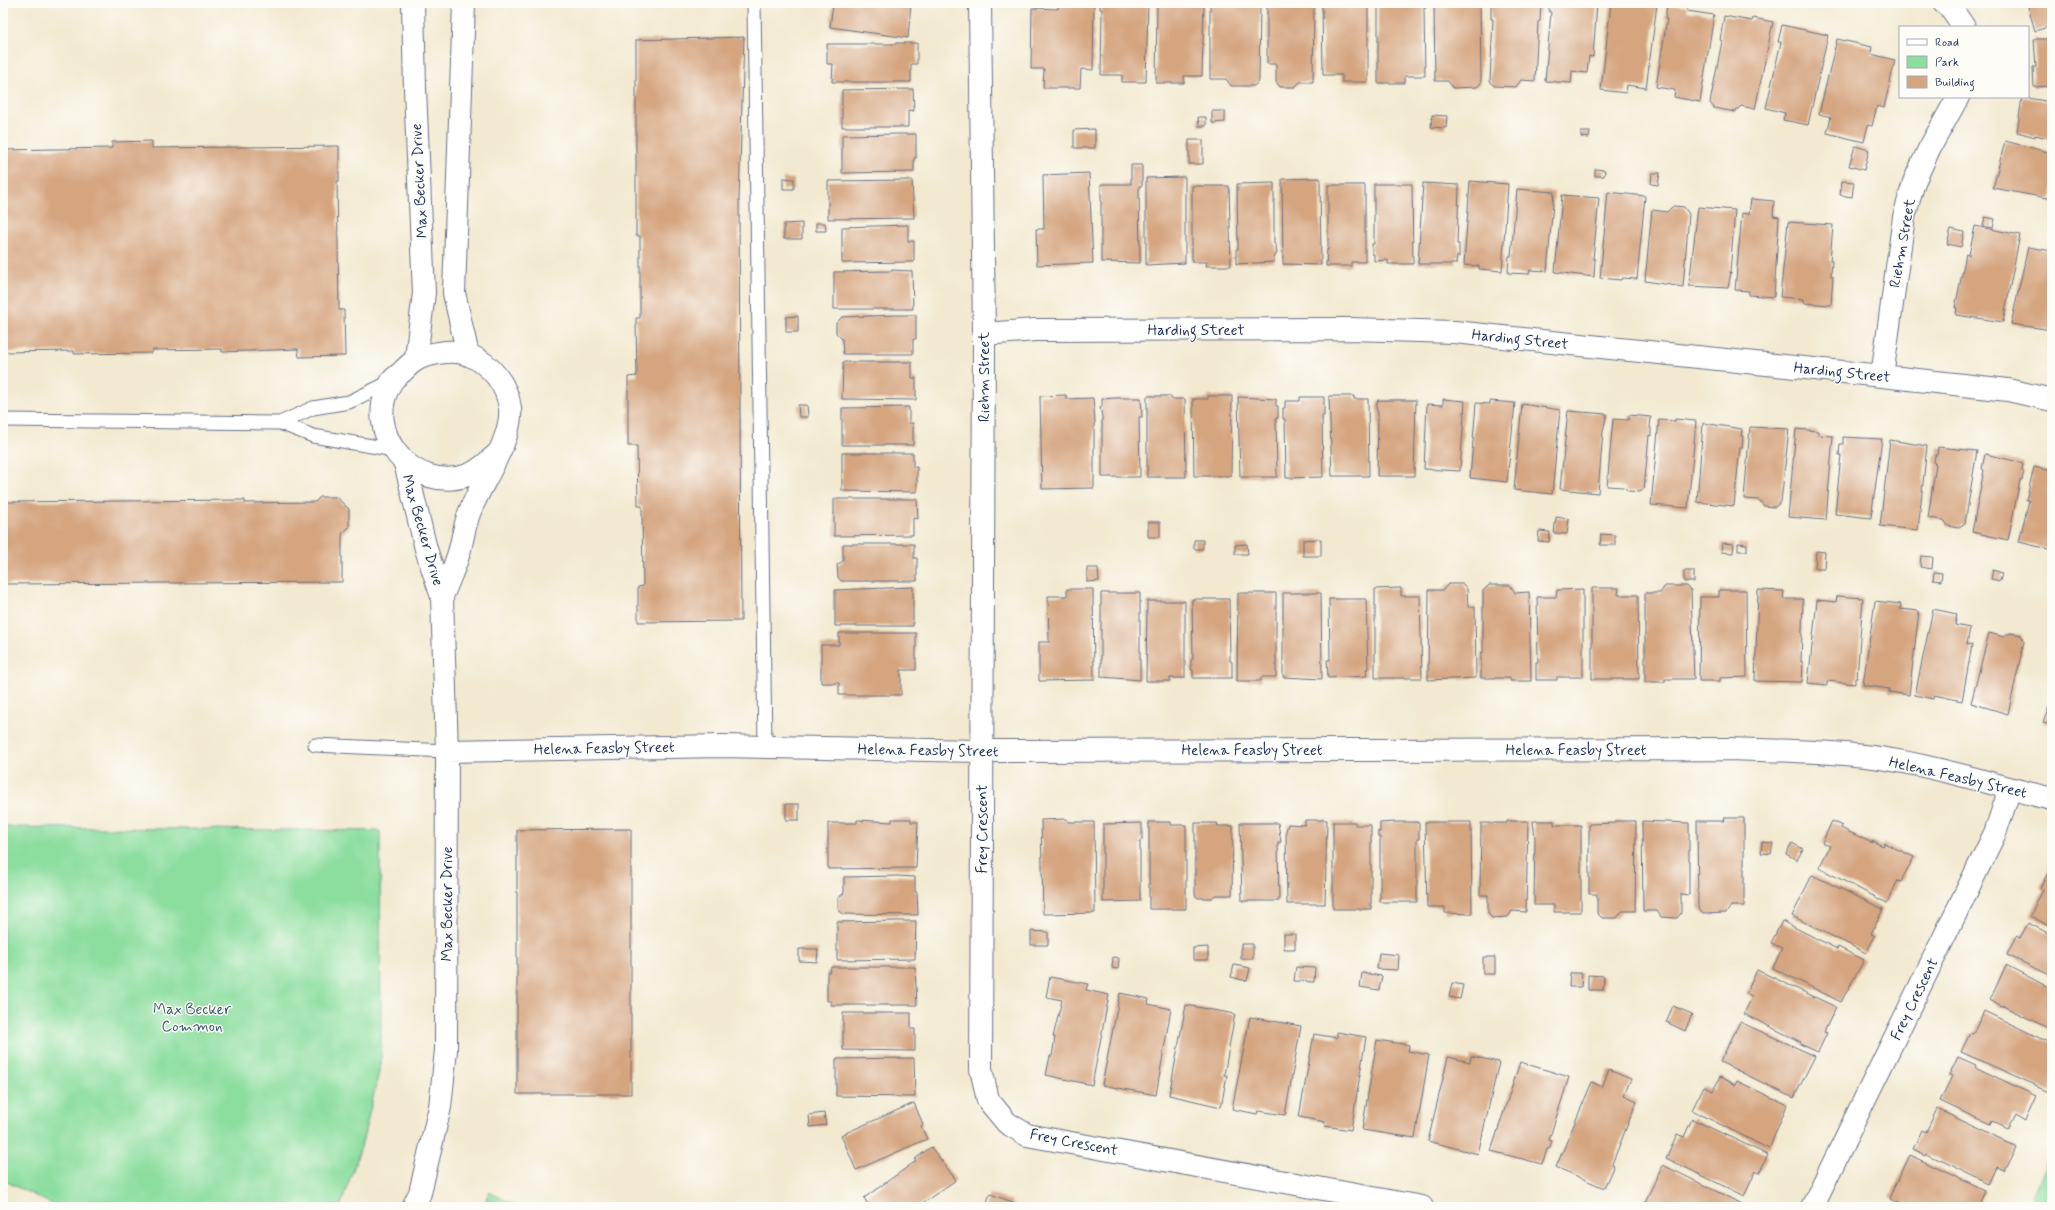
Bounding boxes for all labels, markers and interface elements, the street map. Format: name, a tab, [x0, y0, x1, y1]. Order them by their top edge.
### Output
legend	[1899, 26, 2029, 98]
text: Road	[1935, 35, 1959, 51]
text: Park	[1935, 55, 1959, 71]
text: Building	[1935, 75, 1975, 92]
street label: Max Becker Drive	[407, 123, 433, 239]
street label: Riehm Street	[1885, 197, 1921, 289]
street label: Harding Street	[1147, 321, 1245, 342]
street label: Harding Street	[1470, 325, 1569, 356]
street label: Riehm Street	[975, 332, 995, 422]
street label: Harding Street	[1792, 358, 1891, 389]
street label: Max Becker Drive	[397, 472, 448, 588]
street label: Helena Feasby Street	[533, 738, 675, 760]
street label: Helena Feasby Street	[857, 740, 999, 762]
street label: Helena Feasby Street	[1182, 741, 1323, 761]
street label: Helena Feasby Street	[1506, 741, 1647, 761]
street label: Helena Feasby Street	[1887, 752, 2029, 804]
street label: Frey Crescent	[973, 784, 993, 874]
street label: Max Becker Drive	[438, 846, 458, 961]
street label: Frey Crescent	[1886, 955, 1943, 1044]
park label: Max Becker Common	[153, 1000, 231, 1037]
street label: Frey Crescent	[1028, 1125, 1119, 1161]

